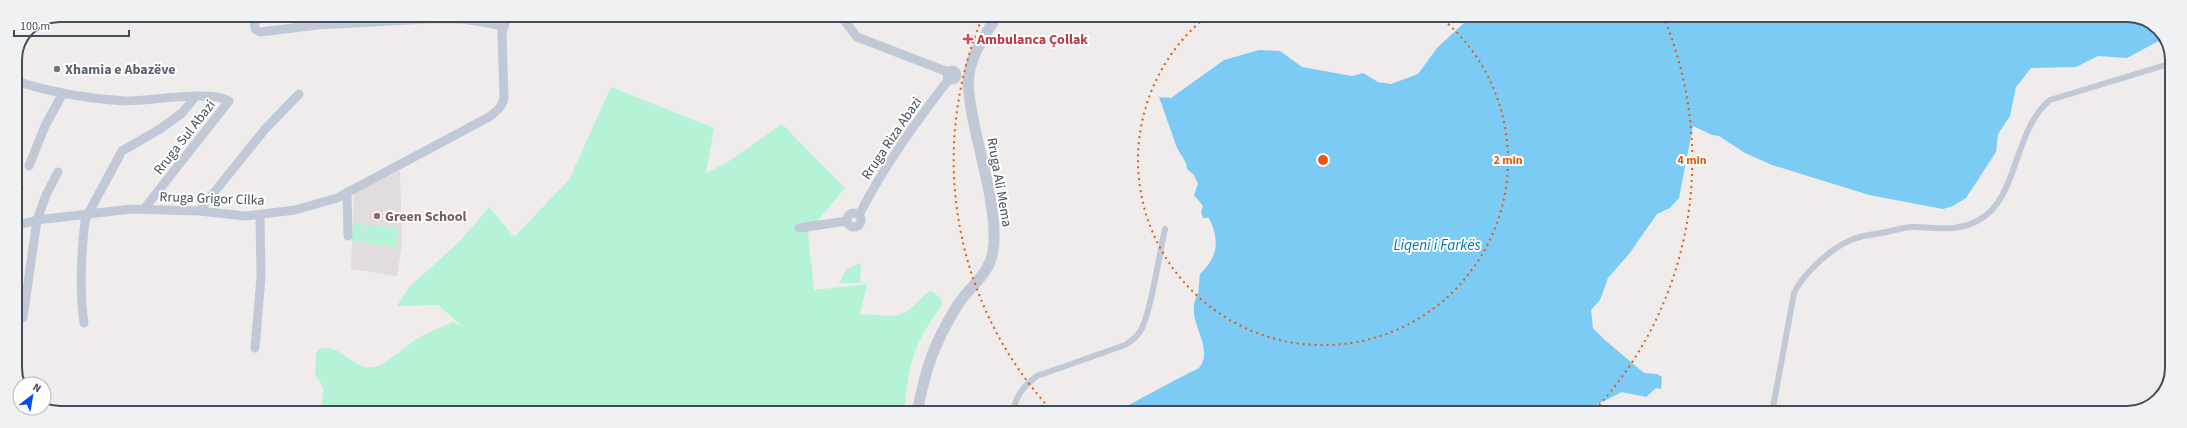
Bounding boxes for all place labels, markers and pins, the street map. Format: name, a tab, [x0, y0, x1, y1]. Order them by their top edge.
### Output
place label: Ambulanca Çollak	[976, 30, 1088, 50]
marker: Ambulanca Çollak	[962, 33, 974, 45]
place label: Xhamia e Abazëve	[65, 60, 176, 80]
marker: Xhamia e Abazëve	[52, 64, 62, 74]
centre of rings	[1316, 153, 1330, 167]
place label: Green School	[385, 207, 467, 227]
marker: Green School	[372, 211, 382, 221]

